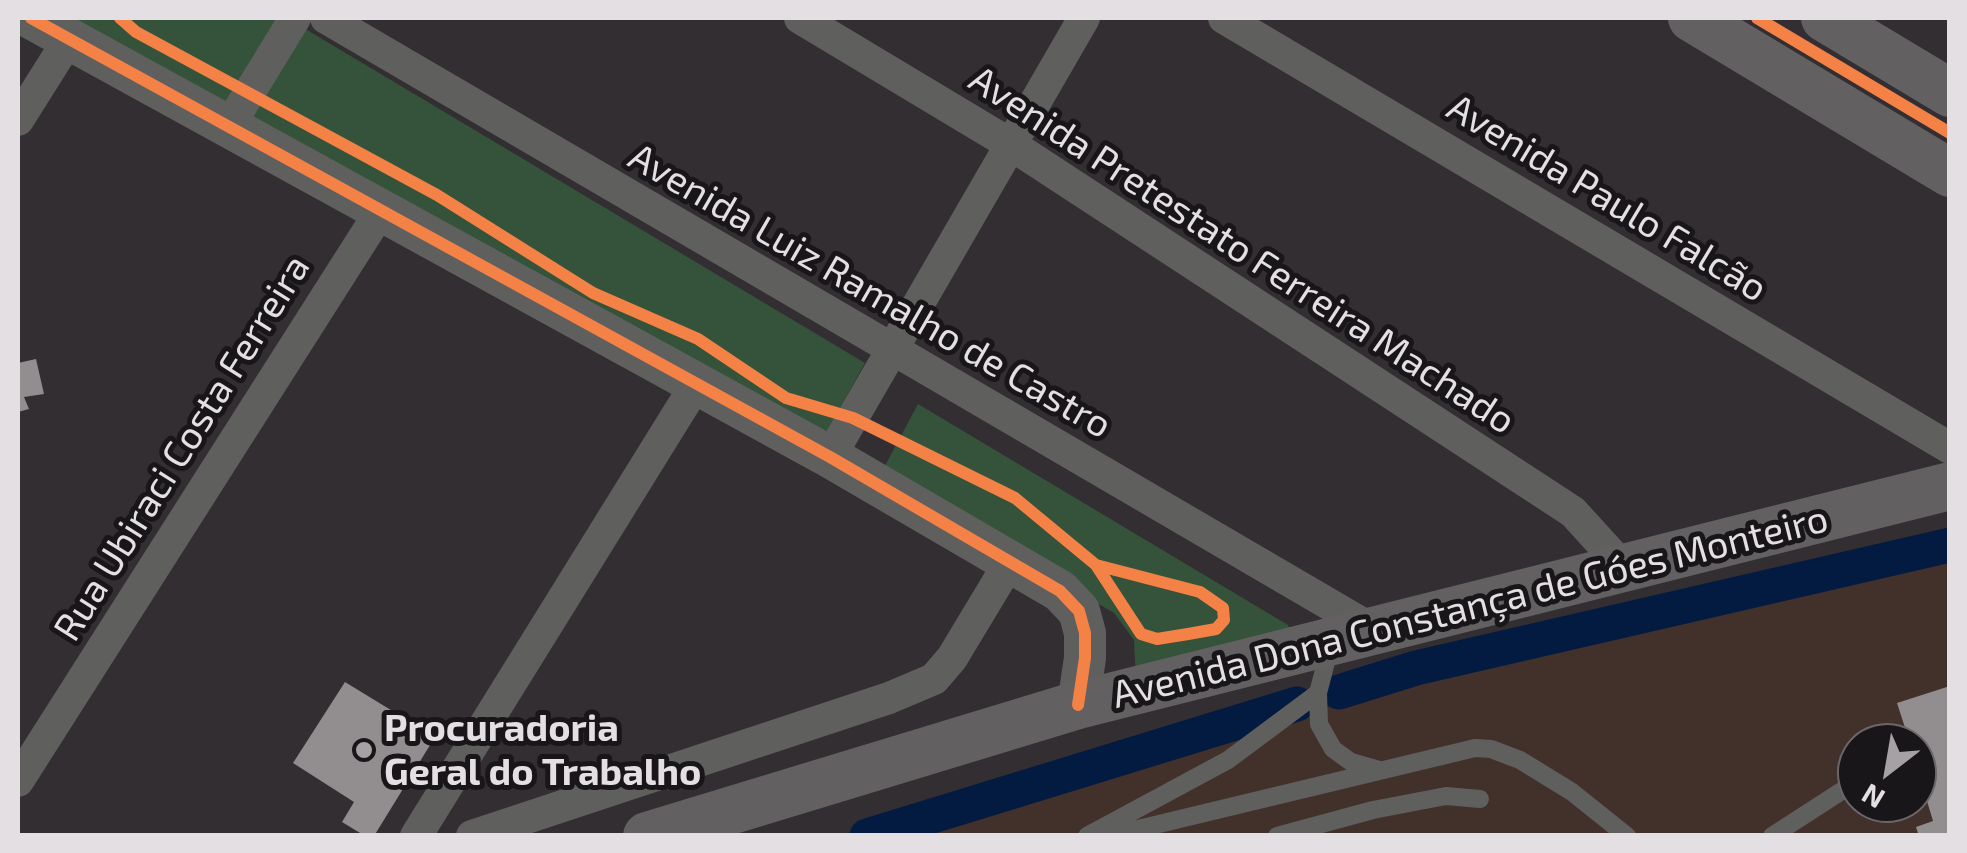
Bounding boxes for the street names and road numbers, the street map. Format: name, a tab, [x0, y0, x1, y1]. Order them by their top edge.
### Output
street label: Avenida Pretestato Ferreira Machado	[961, 56, 1523, 444]
street label: Avenida Paulo Falcão	[1439, 85, 1775, 311]
street label: Avenida Luiz Ramalho de Castro	[621, 134, 1119, 448]
street label: Rua Ubiraci Costa Ferreira	[44, 247, 320, 649]
street label: Avenida Dona Constança de Góes Monteiro	[1107, 496, 1833, 718]

